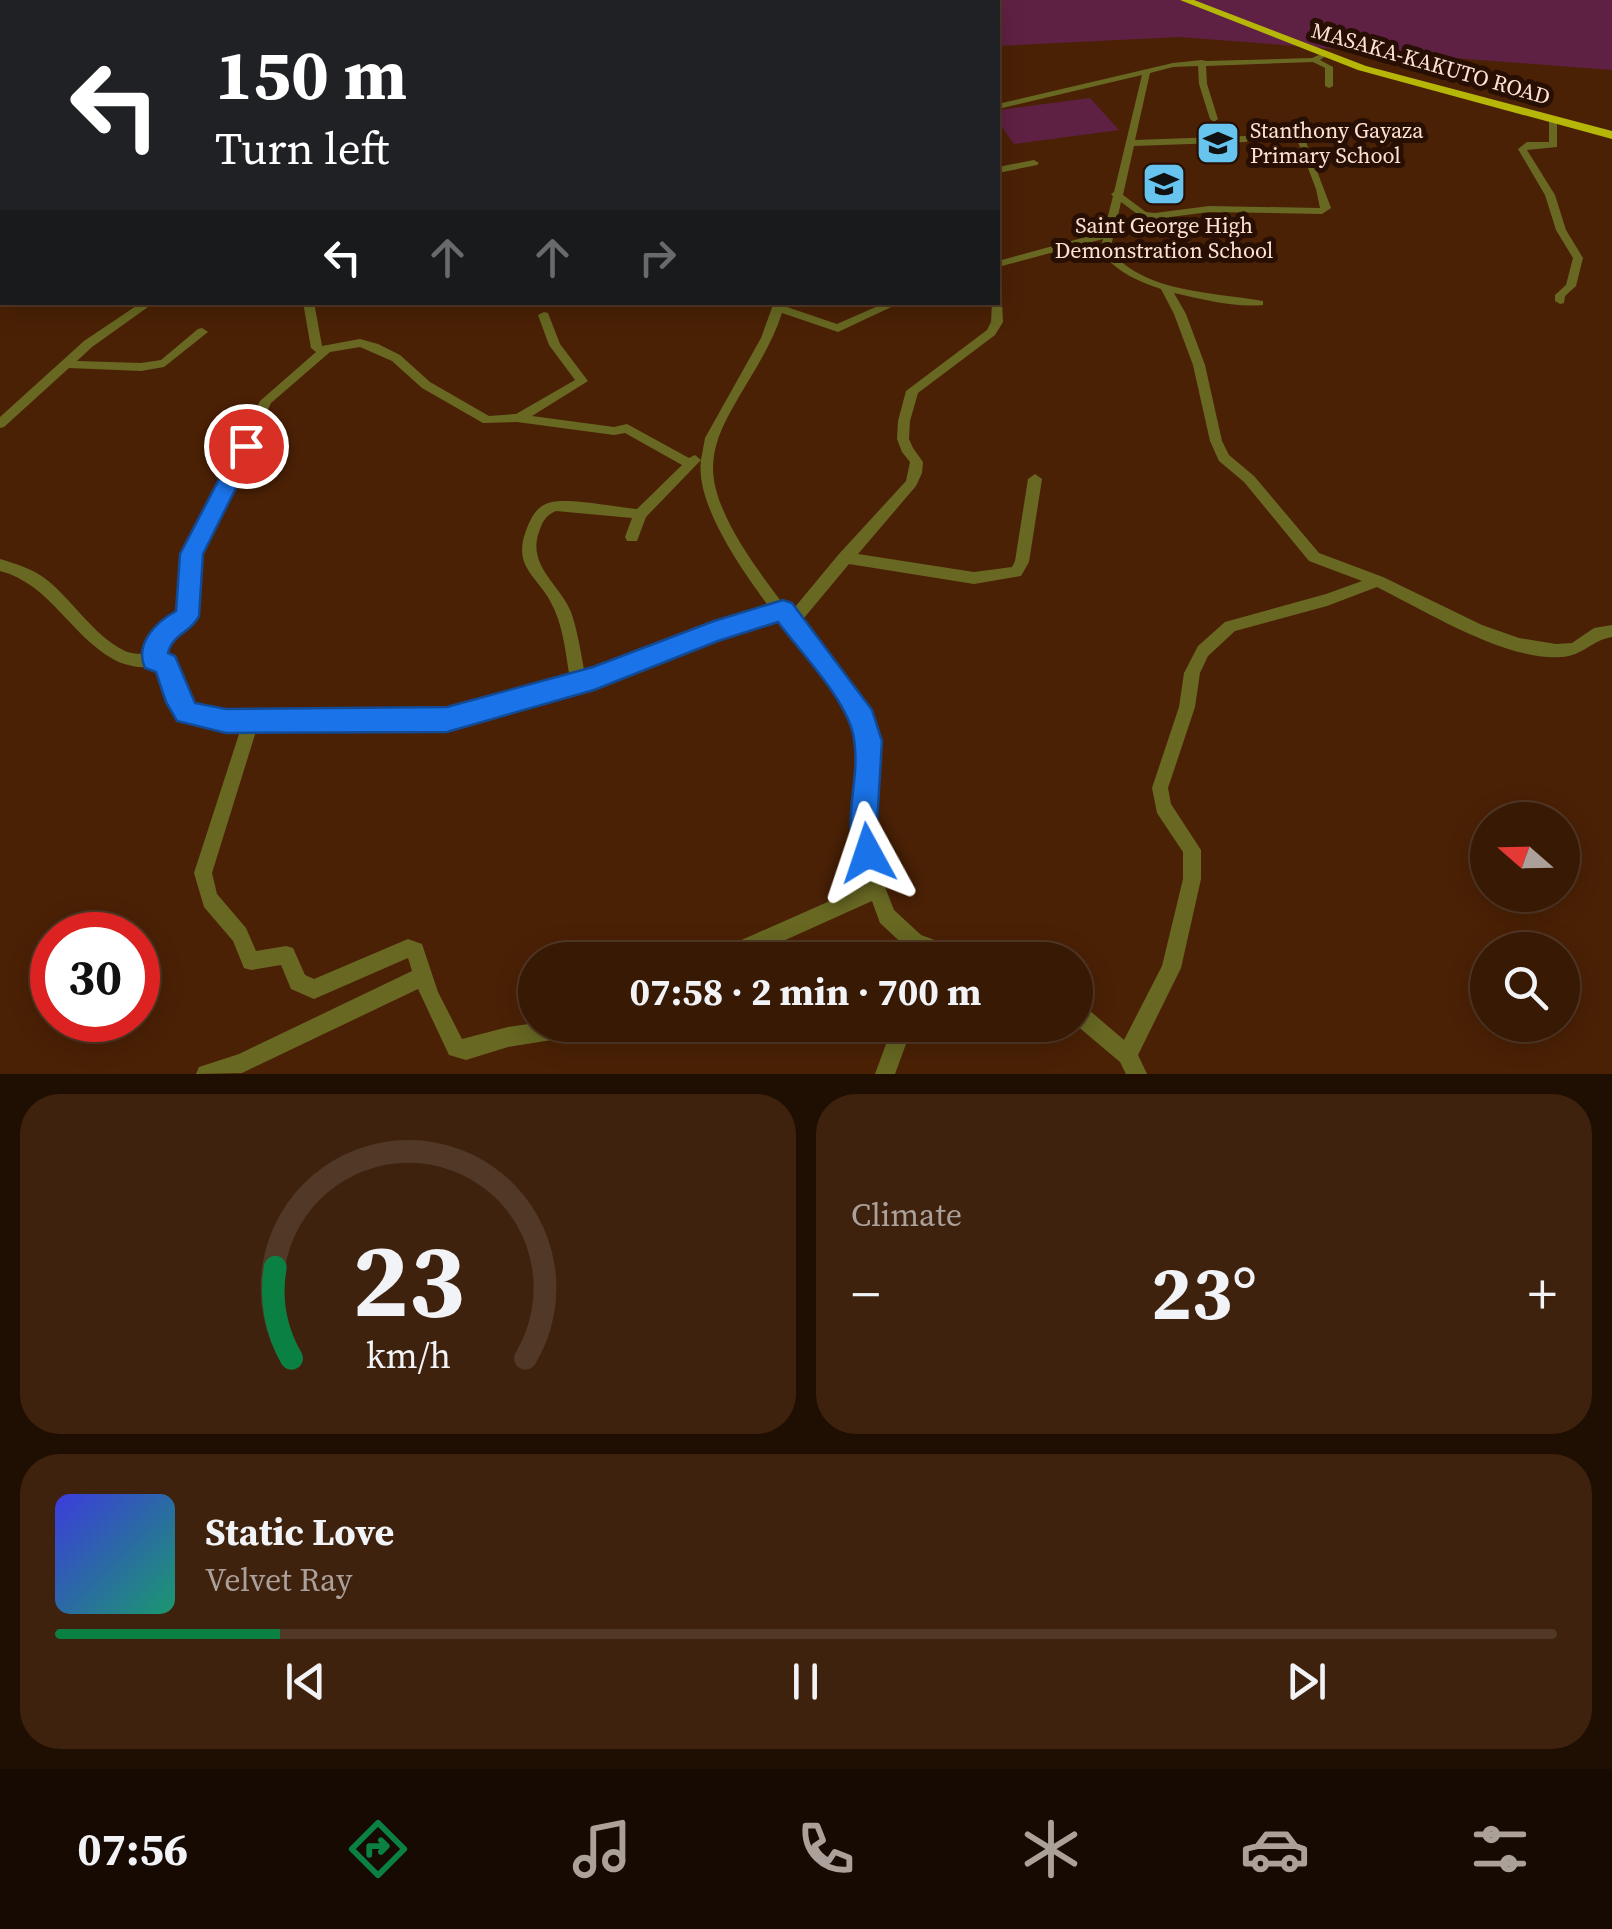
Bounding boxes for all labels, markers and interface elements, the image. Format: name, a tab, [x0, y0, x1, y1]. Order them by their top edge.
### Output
street label: MASAKA-KAKUTO ROAD	[1308, 15, 1554, 111]
text: 150 m	[215, 26, 407, 122]
icon: left	[50, 40, 180, 170]
place label: Stanthony Gayaza Primary School	[1250, 115, 1424, 170]
text: Turn left	[215, 117, 389, 179]
school or university icon: Stanthony Gayaza Primary School	[1195, 120, 1241, 166]
school or university icon: Saint George High Demonstration School	[1141, 161, 1187, 207]
place label: Saint George High Demonstration School	[1055, 210, 1273, 265]
icon: left	[315, 230, 370, 285]
icon: ahead	[420, 230, 475, 285]
icon: ahead	[525, 230, 580, 285]
icon: right	[630, 230, 685, 285]
pin	[204, 404, 289, 489]
icon: arrive	[219, 419, 274, 474]
position arrow	[816, 801, 920, 905]
north arrow	[1470, 802, 1580, 912]
map controls	[1470, 802, 1580, 1042]
speed limit sign: 30	[30, 912, 160, 1042]
button: search	[1470, 932, 1580, 1042]
text: 07:58 · 2 min · 700 m	[629, 966, 982, 1018]
text: Climate	[851, 1193, 962, 1237]
text: 23	[352, 1208, 464, 1351]
text: 23°	[1151, 1241, 1257, 1344]
text: −	[851, 1256, 880, 1331]
text: +	[1528, 1256, 1557, 1331]
text: km/h	[365, 1331, 451, 1380]
text: Static Love	[205, 1506, 394, 1558]
text: Velvet Ray	[205, 1558, 352, 1602]
icon: previous	[278, 1654, 333, 1709]
icon: pause	[778, 1654, 833, 1709]
icon: next	[1279, 1654, 1334, 1709]
icon: directions	[343, 1814, 413, 1884]
icon: music	[567, 1814, 637, 1884]
icon: phone	[791, 1814, 861, 1884]
icon: climate	[1016, 1814, 1086, 1884]
icon: car	[1240, 1814, 1310, 1884]
icon: filters	[1465, 1814, 1535, 1884]
text: 07:56	[77, 1818, 188, 1880]

